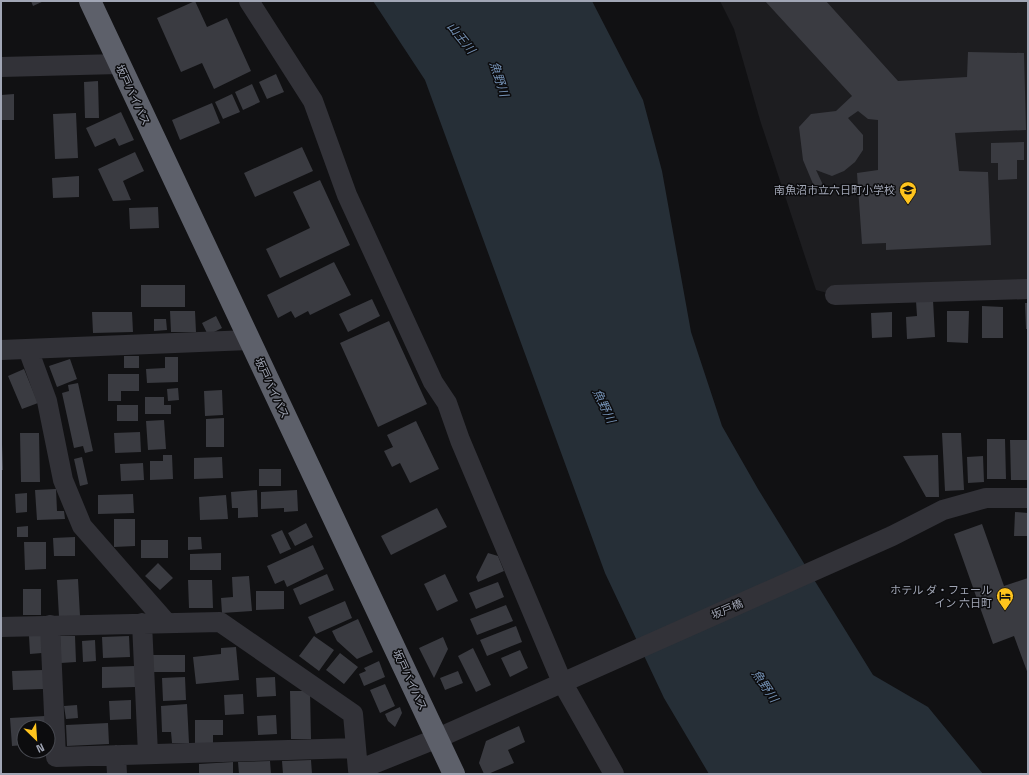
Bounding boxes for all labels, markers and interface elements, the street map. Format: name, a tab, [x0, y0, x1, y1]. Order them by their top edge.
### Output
water label: 山王川	[443, 19, 480, 59]
water label: 魚野川	[486, 59, 513, 100]
street label: 坂戸バイパス	[113, 62, 153, 128]
school or university icon: 南魚沼市立六日町小学校	[898, 180, 918, 205]
place label: 南魚沼市立六日町小学校	[774, 183, 895, 197]
street label: 坂戸バイパス	[252, 355, 292, 421]
water label: 魚野川	[589, 386, 620, 427]
place label: ホテル ダ・フェール イン 六日町	[890, 583, 992, 610]
hotel icon: ホテル ダ・フェール イン 六日町	[995, 586, 1015, 611]
street label: 坂戸橋	[709, 596, 745, 622]
street label: 坂戸バイパス	[390, 647, 430, 713]
water label: 魚野川	[748, 667, 783, 707]
north arrow	[16, 719, 56, 759]
text: N	[34, 740, 47, 756]

